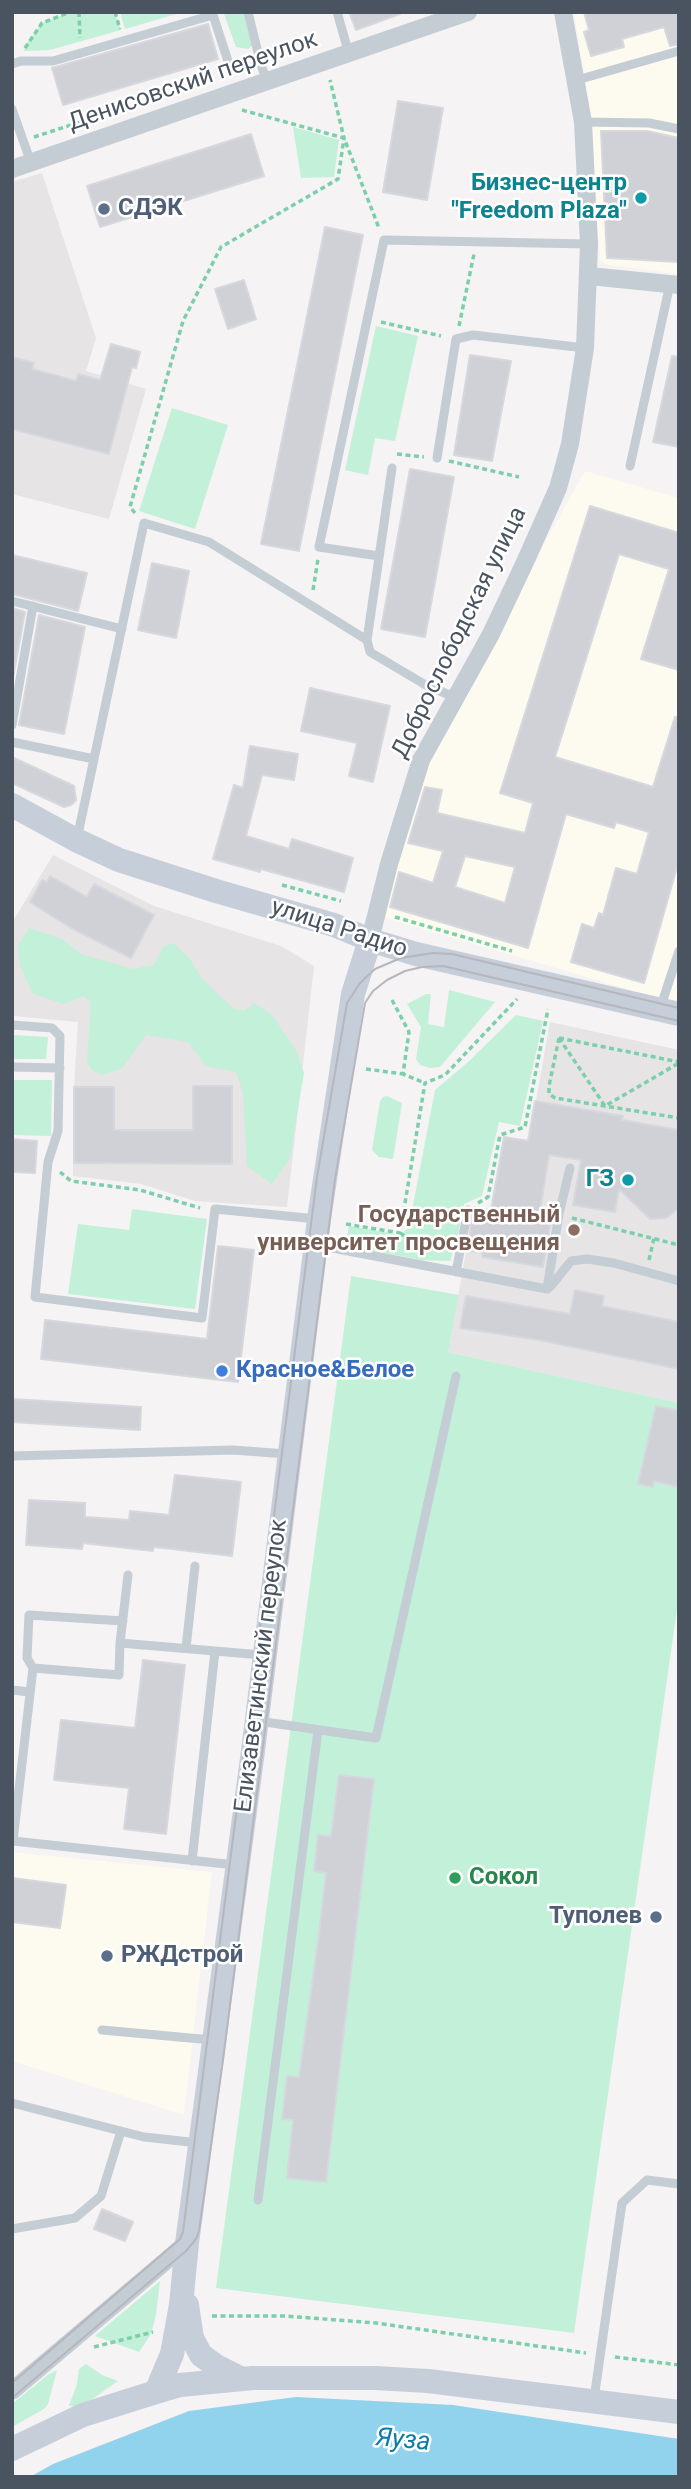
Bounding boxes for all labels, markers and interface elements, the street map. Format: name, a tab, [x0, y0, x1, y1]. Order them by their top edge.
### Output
street label: Денисовский переулок	[65, 26, 321, 138]
place label: Бизнес-центр "Freedom Plaza"	[451, 170, 627, 226]
marker: Бизнес-центр "Freedom Plaza"	[633, 190, 649, 206]
place label: СДЭК	[118, 195, 183, 223]
marker: СДЭК	[96, 201, 112, 217]
street label: Доброслободская улица	[386, 503, 534, 763]
street label: улица Радио	[267, 893, 411, 965]
place label: ГЗ	[586, 1166, 614, 1194]
marker: ГЗ	[620, 1172, 636, 1188]
place label: Государственный университет просвещения	[257, 1202, 560, 1258]
marker: Государственный университет просвещения	[566, 1222, 582, 1238]
place label: Красное&Белое	[236, 1357, 414, 1385]
marker: Красное&Белое	[214, 1363, 230, 1379]
street label: Елизаветинский переулок	[230, 1518, 294, 1814]
place label: Сокол	[469, 1864, 538, 1892]
marker: Сокол	[447, 1870, 463, 1886]
place label: Туполев	[549, 1903, 642, 1931]
marker: Туполев	[648, 1909, 664, 1925]
place label: РЖДстрой	[121, 1942, 243, 1970]
marker: РЖДстрой	[99, 1948, 115, 1964]
water label: Яуза	[374, 2423, 432, 2459]

